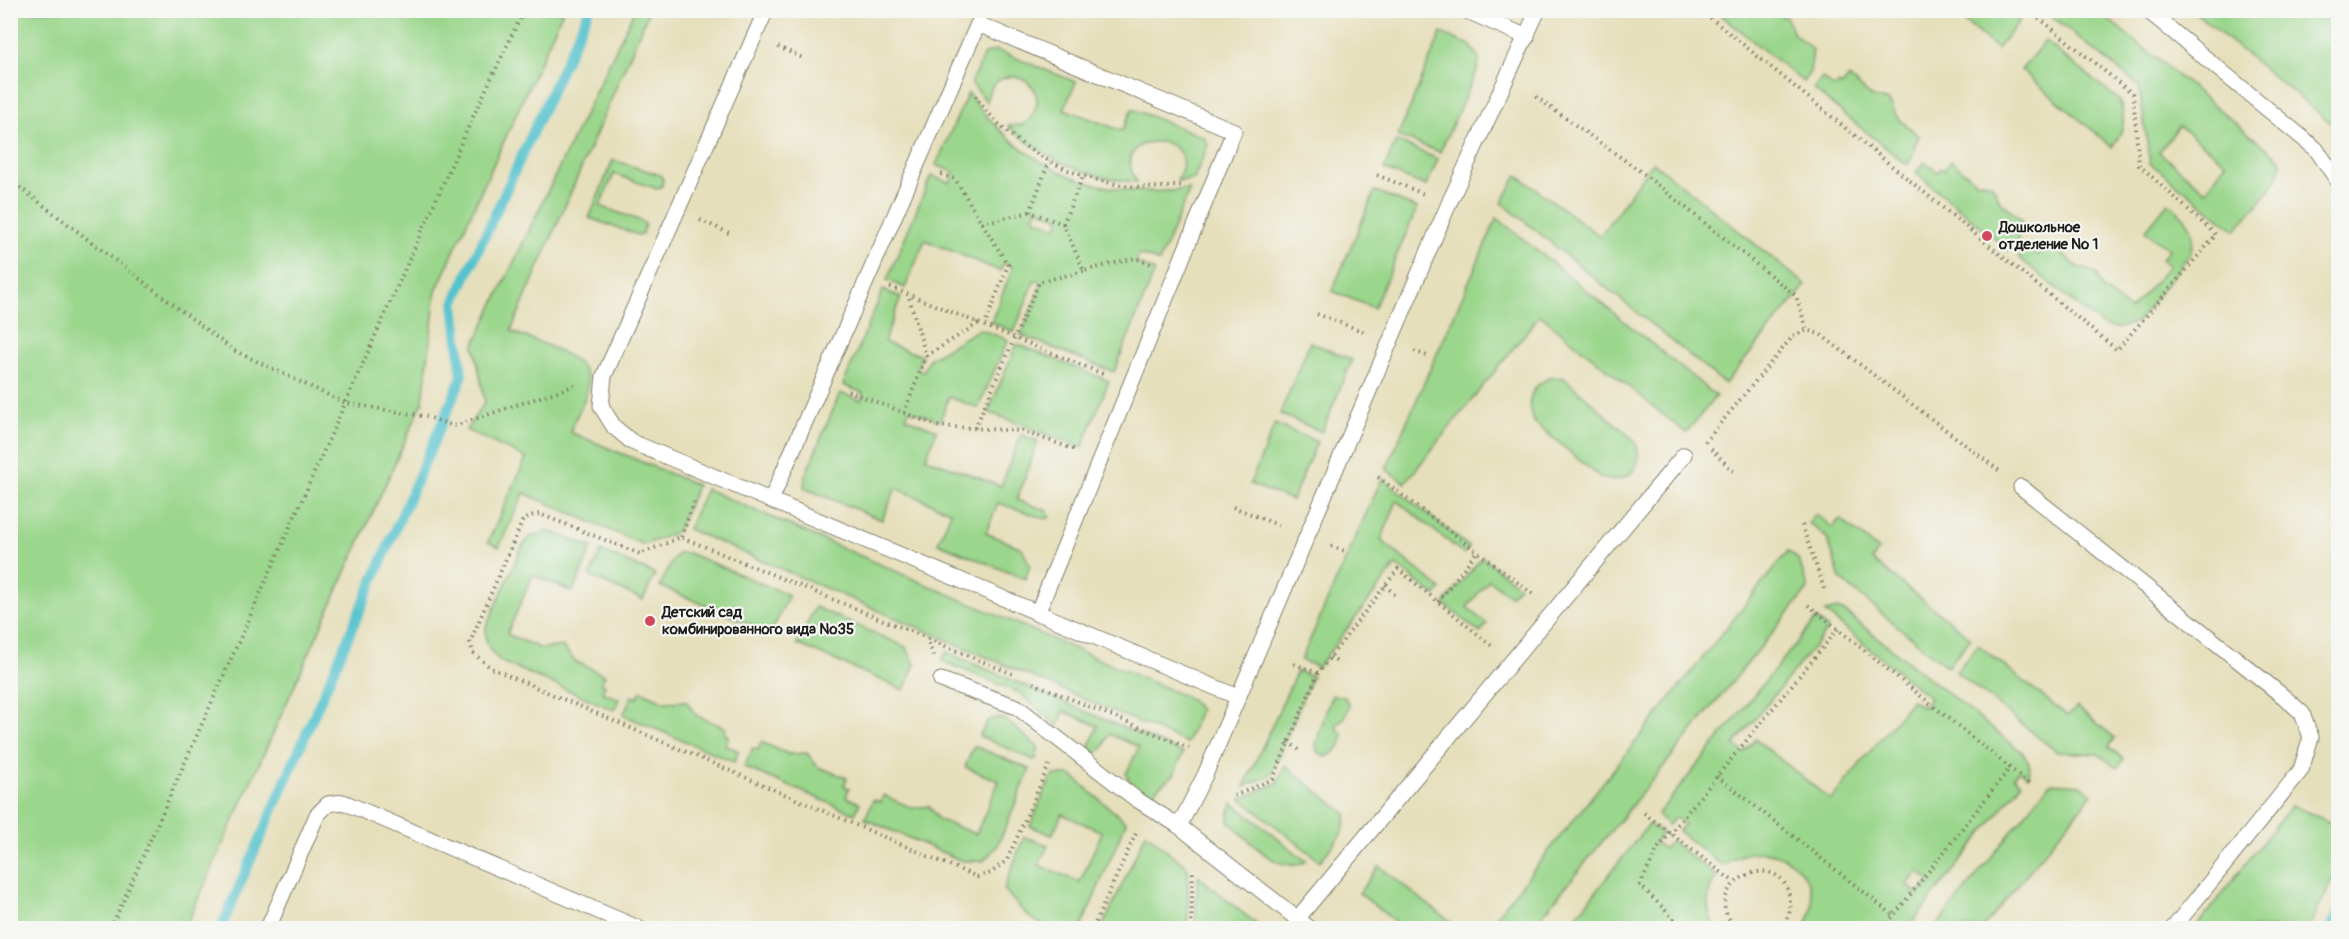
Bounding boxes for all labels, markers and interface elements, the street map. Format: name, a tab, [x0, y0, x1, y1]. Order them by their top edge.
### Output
place label: Дошкольное отделение № 1	[1998, 218, 2098, 254]
marker: Дошкольное отделение № 1	[1980, 229, 1994, 243]
place label: Детский сад комбинированного вида №35	[661, 603, 854, 639]
marker: Детский сад комбинированного вида №35	[643, 614, 657, 628]

